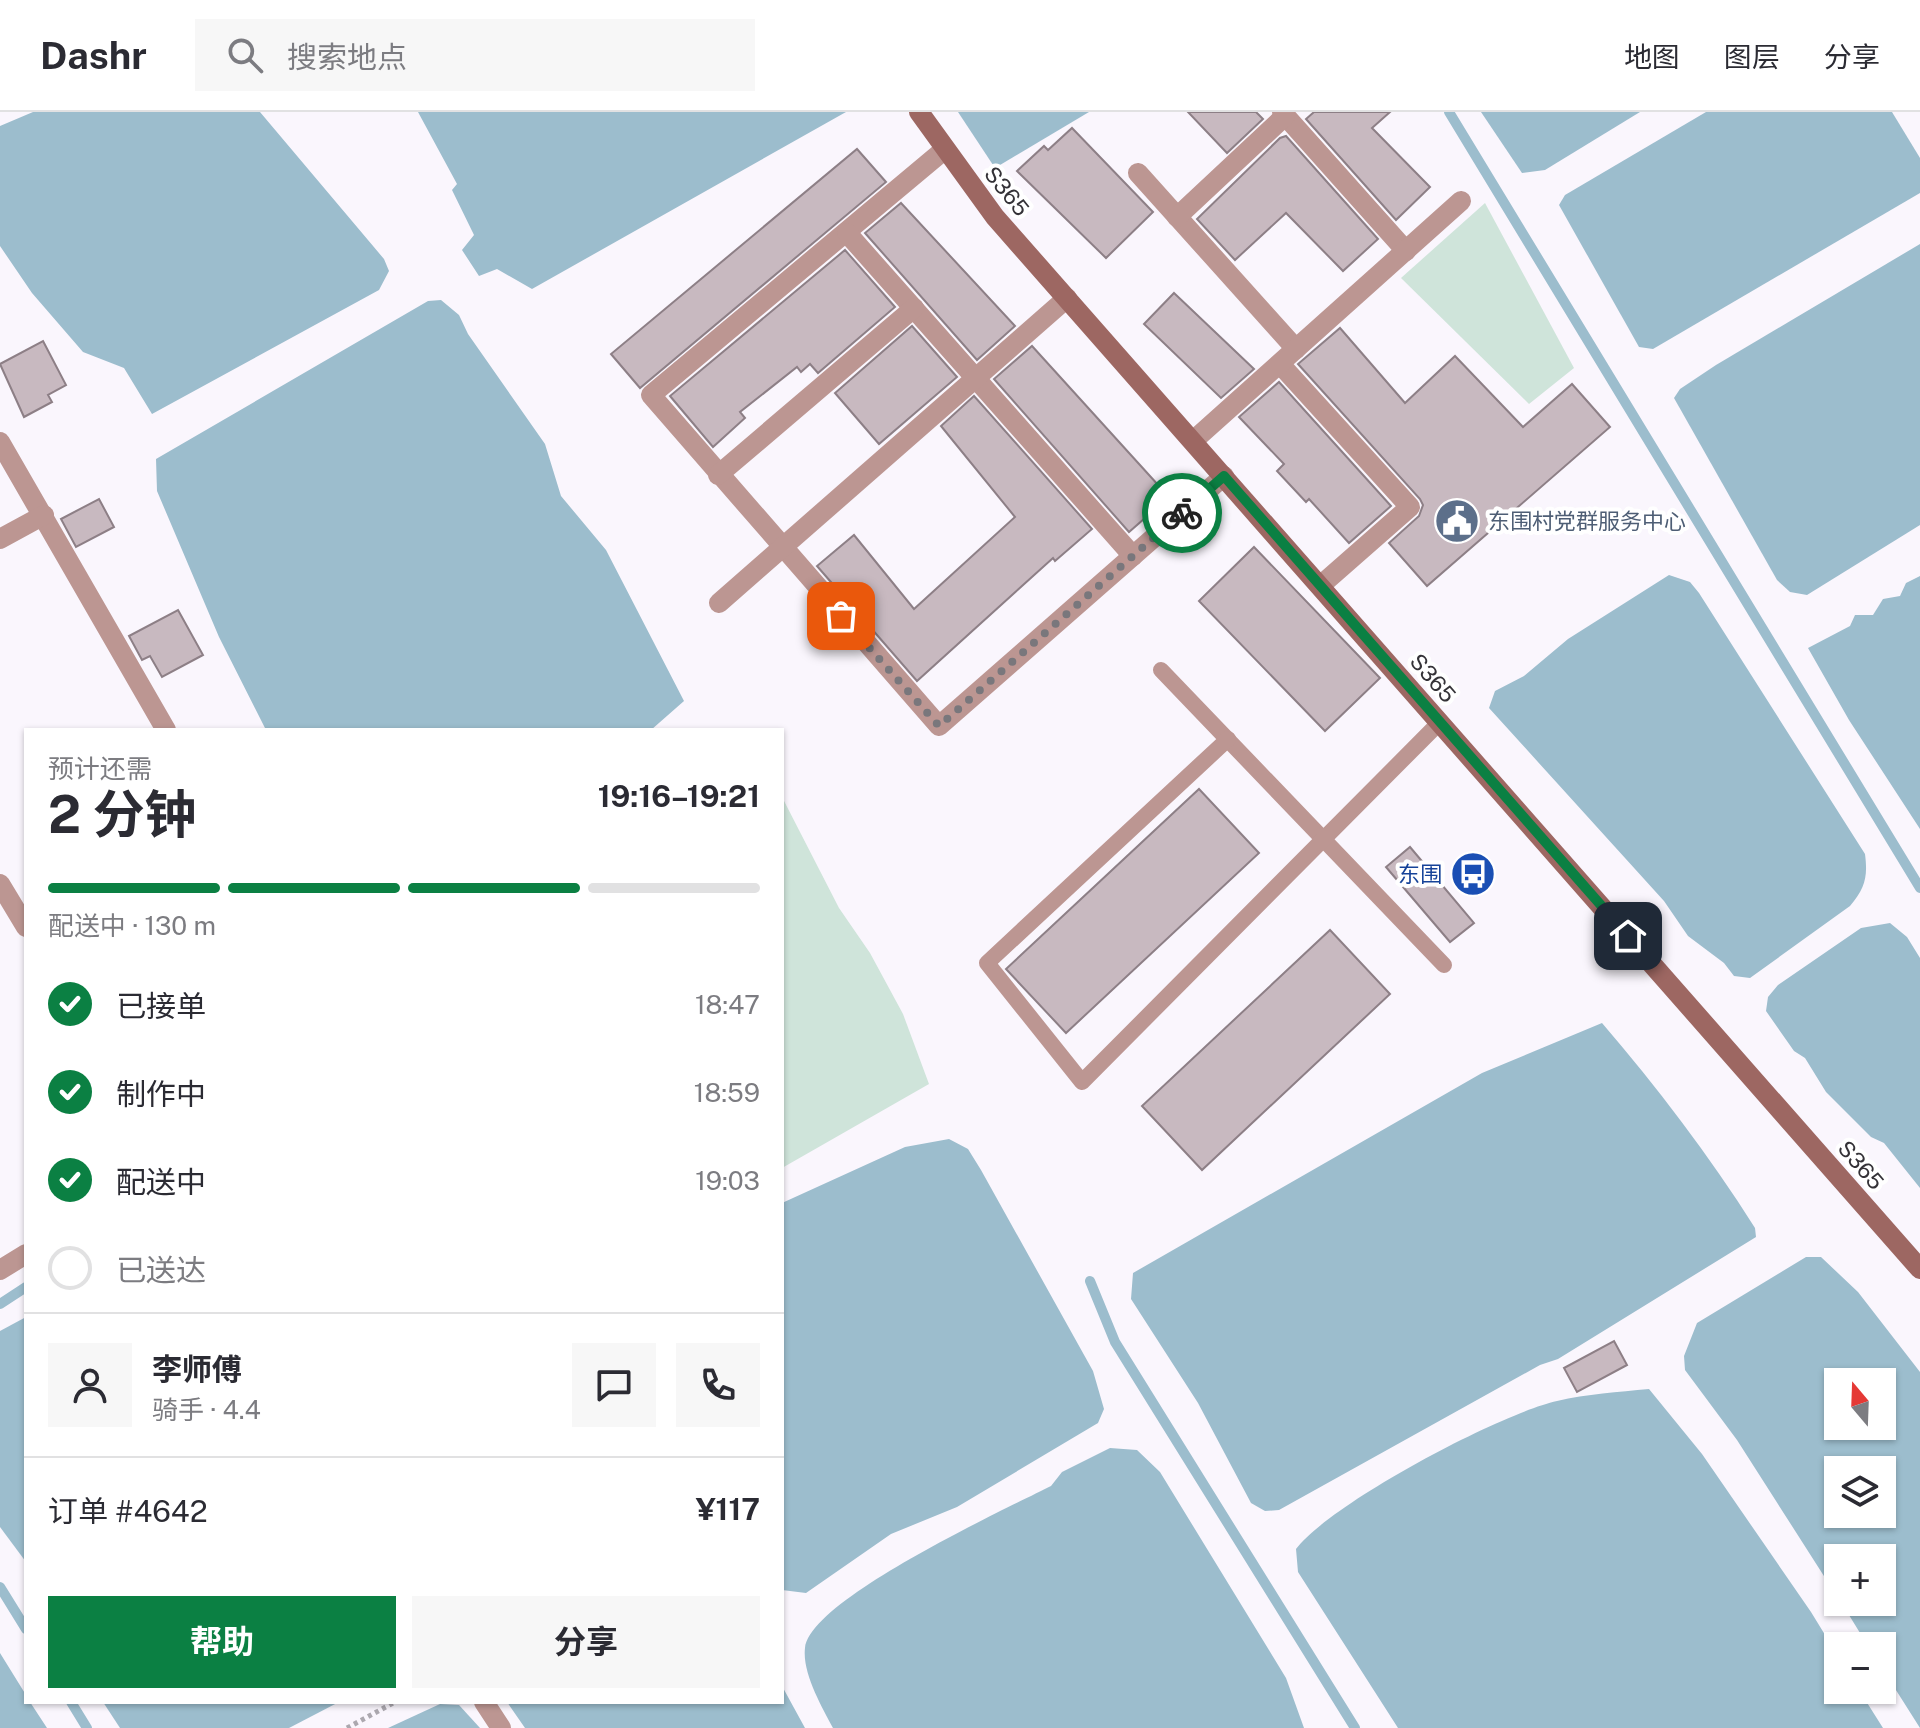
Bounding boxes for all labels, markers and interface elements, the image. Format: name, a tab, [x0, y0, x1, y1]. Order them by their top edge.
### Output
search box	[195, 19, 755, 91]
text: Dashr	[40, 33, 147, 78]
icon: search	[223, 33, 267, 77]
text: 搜索地点	[287, 39, 407, 75]
text: 地图	[1624, 40, 1680, 73]
text: 图层	[1724, 40, 1780, 73]
text: 分享	[1824, 40, 1880, 73]
street label: S365	[979, 161, 1035, 221]
courier	[1142, 473, 1222, 553]
icon: bike	[1160, 491, 1204, 535]
public building icon: 东围村党群服务中心	[1433, 497, 1481, 545]
place label: 东围村党群服务中心	[1488, 508, 1686, 534]
pin	[807, 582, 875, 650]
icon: bag	[819, 594, 863, 638]
street label: S365	[1405, 648, 1461, 708]
text: 预计还需	[48, 753, 152, 784]
text: 19:16–19:21	[598, 778, 760, 814]
text: 2 分钟	[48, 784, 197, 845]
bus stop icon: 东围	[1449, 850, 1497, 898]
place label: 东围	[1398, 861, 1442, 887]
pin	[1594, 902, 1662, 970]
text: 配送中 · 130 m	[48, 910, 216, 941]
icon: home	[1606, 914, 1650, 958]
icon: check	[48, 982, 92, 1026]
text: 已接单	[116, 988, 206, 1024]
text: 18:47	[695, 989, 760, 1020]
icon: check	[48, 1070, 92, 1114]
text: 制作中	[116, 1076, 206, 1112]
text: 18:59	[694, 1077, 760, 1108]
street label: S365	[1833, 1135, 1889, 1195]
icon: check	[48, 1158, 92, 1202]
text: 配送中	[116, 1164, 206, 1200]
text: 19:03	[695, 1165, 760, 1196]
text: 已送达	[116, 1252, 206, 1288]
button: person	[48, 1343, 132, 1427]
button: chat	[572, 1343, 656, 1427]
button: phone	[676, 1343, 760, 1427]
text: 李师傅	[152, 1351, 242, 1387]
north arrow	[1824, 1368, 1896, 1440]
map controls	[1824, 1368, 1896, 1704]
text: 骑手 · 4.4	[152, 1394, 261, 1425]
button: layers	[1824, 1456, 1896, 1528]
text: ¥117	[696, 1491, 760, 1527]
text: 订单 #4642	[48, 1493, 208, 1529]
button: +	[1824, 1544, 1896, 1616]
button: 帮助	[48, 1596, 396, 1688]
button: 分享	[412, 1596, 760, 1688]
button: −	[1824, 1632, 1896, 1704]

